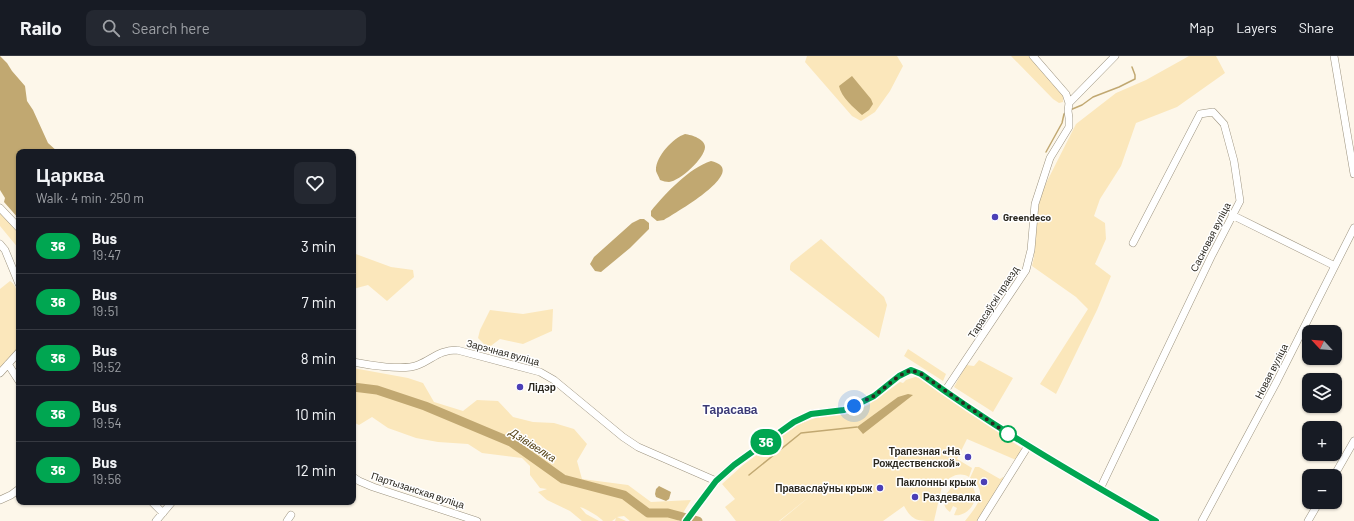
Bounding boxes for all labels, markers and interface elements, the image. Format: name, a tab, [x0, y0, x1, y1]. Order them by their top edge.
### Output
search box	[86, 10, 366, 46]
text: Railo	[20, 16, 62, 39]
icon: search	[100, 17, 122, 39]
text: Search here	[132, 19, 210, 37]
text: Map	[1189, 19, 1214, 36]
text: Layers	[1236, 19, 1277, 36]
text: Share	[1299, 19, 1334, 36]
button: heart	[294, 162, 336, 204]
text: Царква	[36, 163, 104, 186]
text: Walk · 4 min · 250 m	[36, 190, 144, 206]
street label: Сасновая вуліца	[1187, 200, 1233, 274]
place label: Greendeco	[1003, 211, 1052, 223]
marker: Greendeco	[990, 212, 1000, 222]
text: Bus	[92, 229, 117, 247]
text: 36	[50, 237, 66, 254]
text: 3 min	[301, 237, 336, 255]
text: 19:47	[92, 247, 121, 263]
street label: Тарасаўскі праезд	[965, 264, 1021, 340]
text: Bus	[92, 285, 117, 303]
text: 36	[50, 293, 66, 310]
text: 7 min	[302, 293, 336, 311]
text: 19:51	[92, 303, 119, 319]
north arrow	[1302, 325, 1342, 365]
map controls	[1302, 325, 1342, 509]
street label: Зарэчная вуліца	[465, 336, 541, 368]
text: Bus	[92, 341, 117, 359]
street label: Новая вуліца	[1252, 341, 1290, 401]
text: 36	[50, 349, 66, 366]
text: 8 min	[301, 349, 336, 367]
text: 19:52	[92, 359, 121, 375]
button: layers	[1302, 373, 1342, 413]
place label: Лідэр	[528, 381, 556, 393]
marker: Лідэр	[515, 382, 525, 392]
your location	[844, 396, 864, 416]
text: Bus	[92, 397, 117, 415]
district label: Тарасава	[702, 402, 758, 417]
text: 36	[50, 405, 66, 422]
text: 10 min	[295, 405, 336, 423]
text: 19:54	[92, 415, 122, 431]
button: +	[1302, 421, 1342, 461]
water label: Дзівівелка	[506, 424, 559, 464]
unlabelled marker	[999, 425, 1017, 443]
line badge: 36	[748, 429, 784, 455]
text: 36	[758, 433, 774, 450]
place label: Трапезная «На Рождественской»	[873, 445, 960, 469]
marker: Трапезная «На Рождественской»	[963, 452, 973, 462]
text: Bus	[92, 453, 117, 471]
text: 36	[50, 461, 66, 478]
text: 12 min	[295, 461, 336, 479]
street label: Партызанская вуліца	[370, 469, 467, 511]
button: −	[1302, 469, 1342, 509]
text: 19:56	[92, 471, 121, 487]
place label: Паклонны крыж	[896, 476, 977, 488]
marker: Паклонны крыж	[979, 477, 989, 487]
place label: Праваслаўны крыж	[775, 482, 873, 494]
marker: Праваслаўны крыж	[875, 483, 885, 493]
place label: Раздевалка	[923, 491, 981, 503]
marker: Раздевалка	[910, 492, 920, 502]

